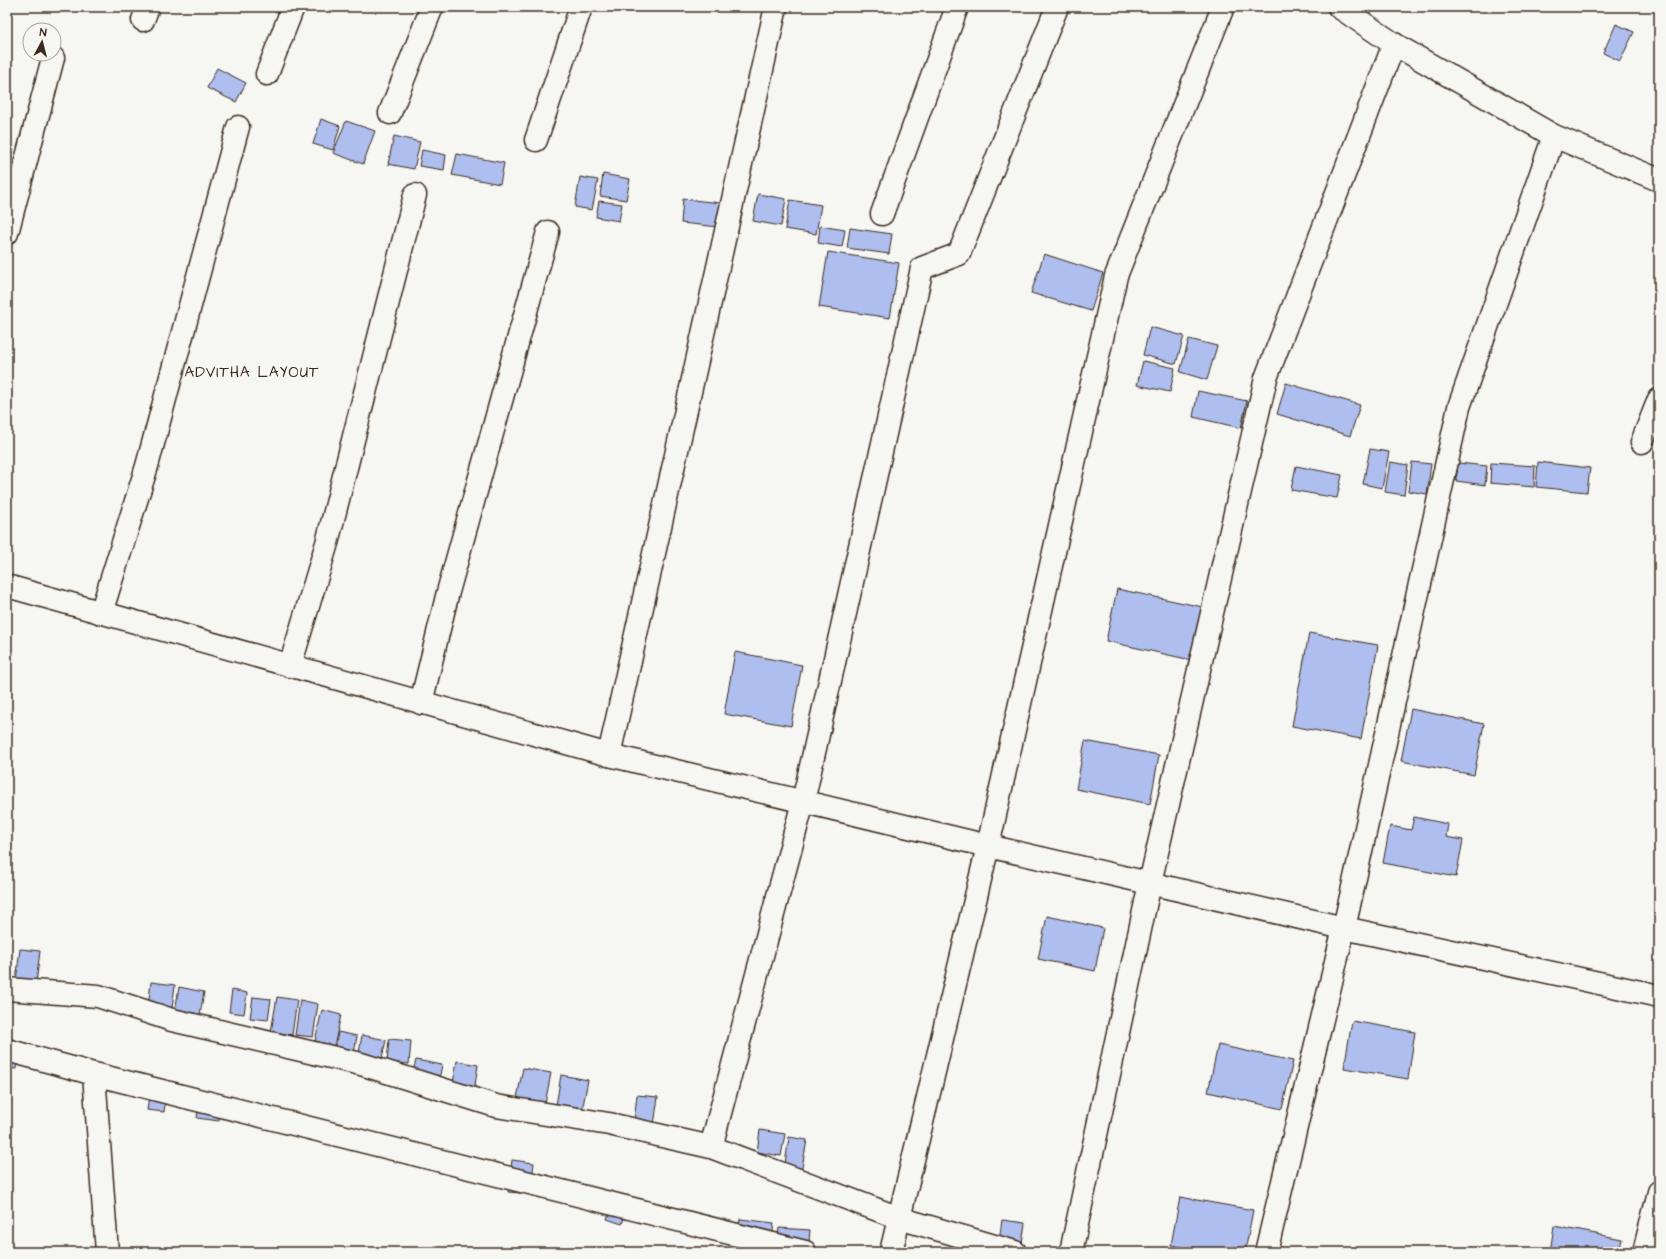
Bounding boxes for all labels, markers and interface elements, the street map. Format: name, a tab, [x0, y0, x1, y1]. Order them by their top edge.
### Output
north arrow	[22, 22, 62, 62]
text: N	[39, 25, 48, 40]
district label: ADVITHA LAYOUT	[185, 362, 319, 383]

